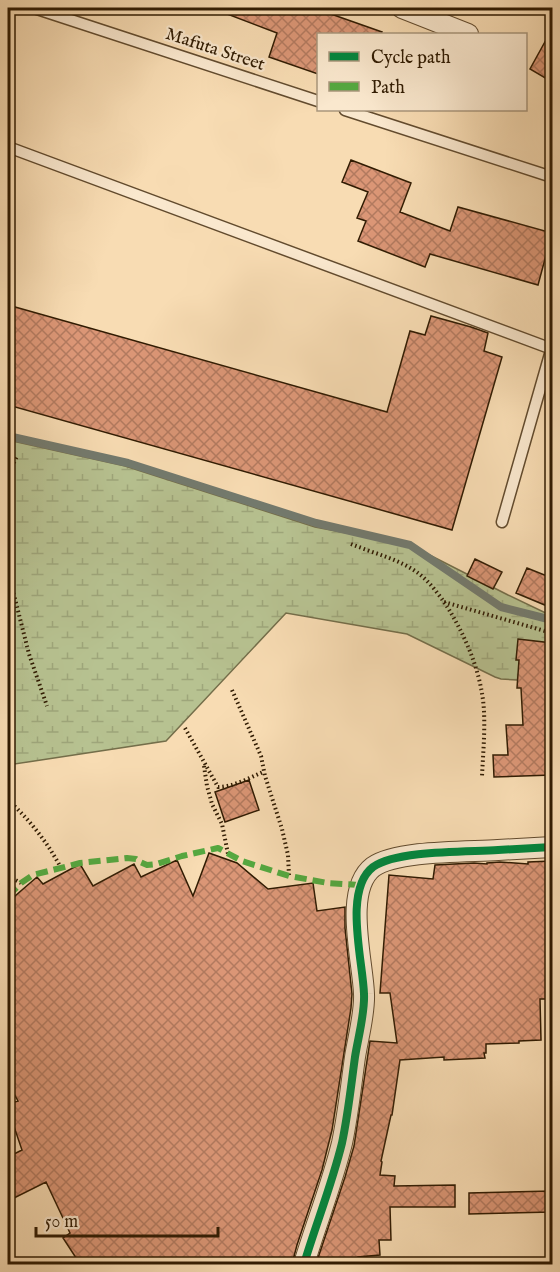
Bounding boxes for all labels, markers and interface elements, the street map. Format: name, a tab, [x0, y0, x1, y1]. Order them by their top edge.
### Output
street label: Mafuta Street	[162, 23, 268, 77]
legend	[317, 33, 527, 111]
text: Cycle path	[371, 47, 451, 70]
text: Path	[371, 77, 405, 100]
scale bar	[36, 1200, 218, 1238]
text: 50 m	[45, 1211, 78, 1234]

